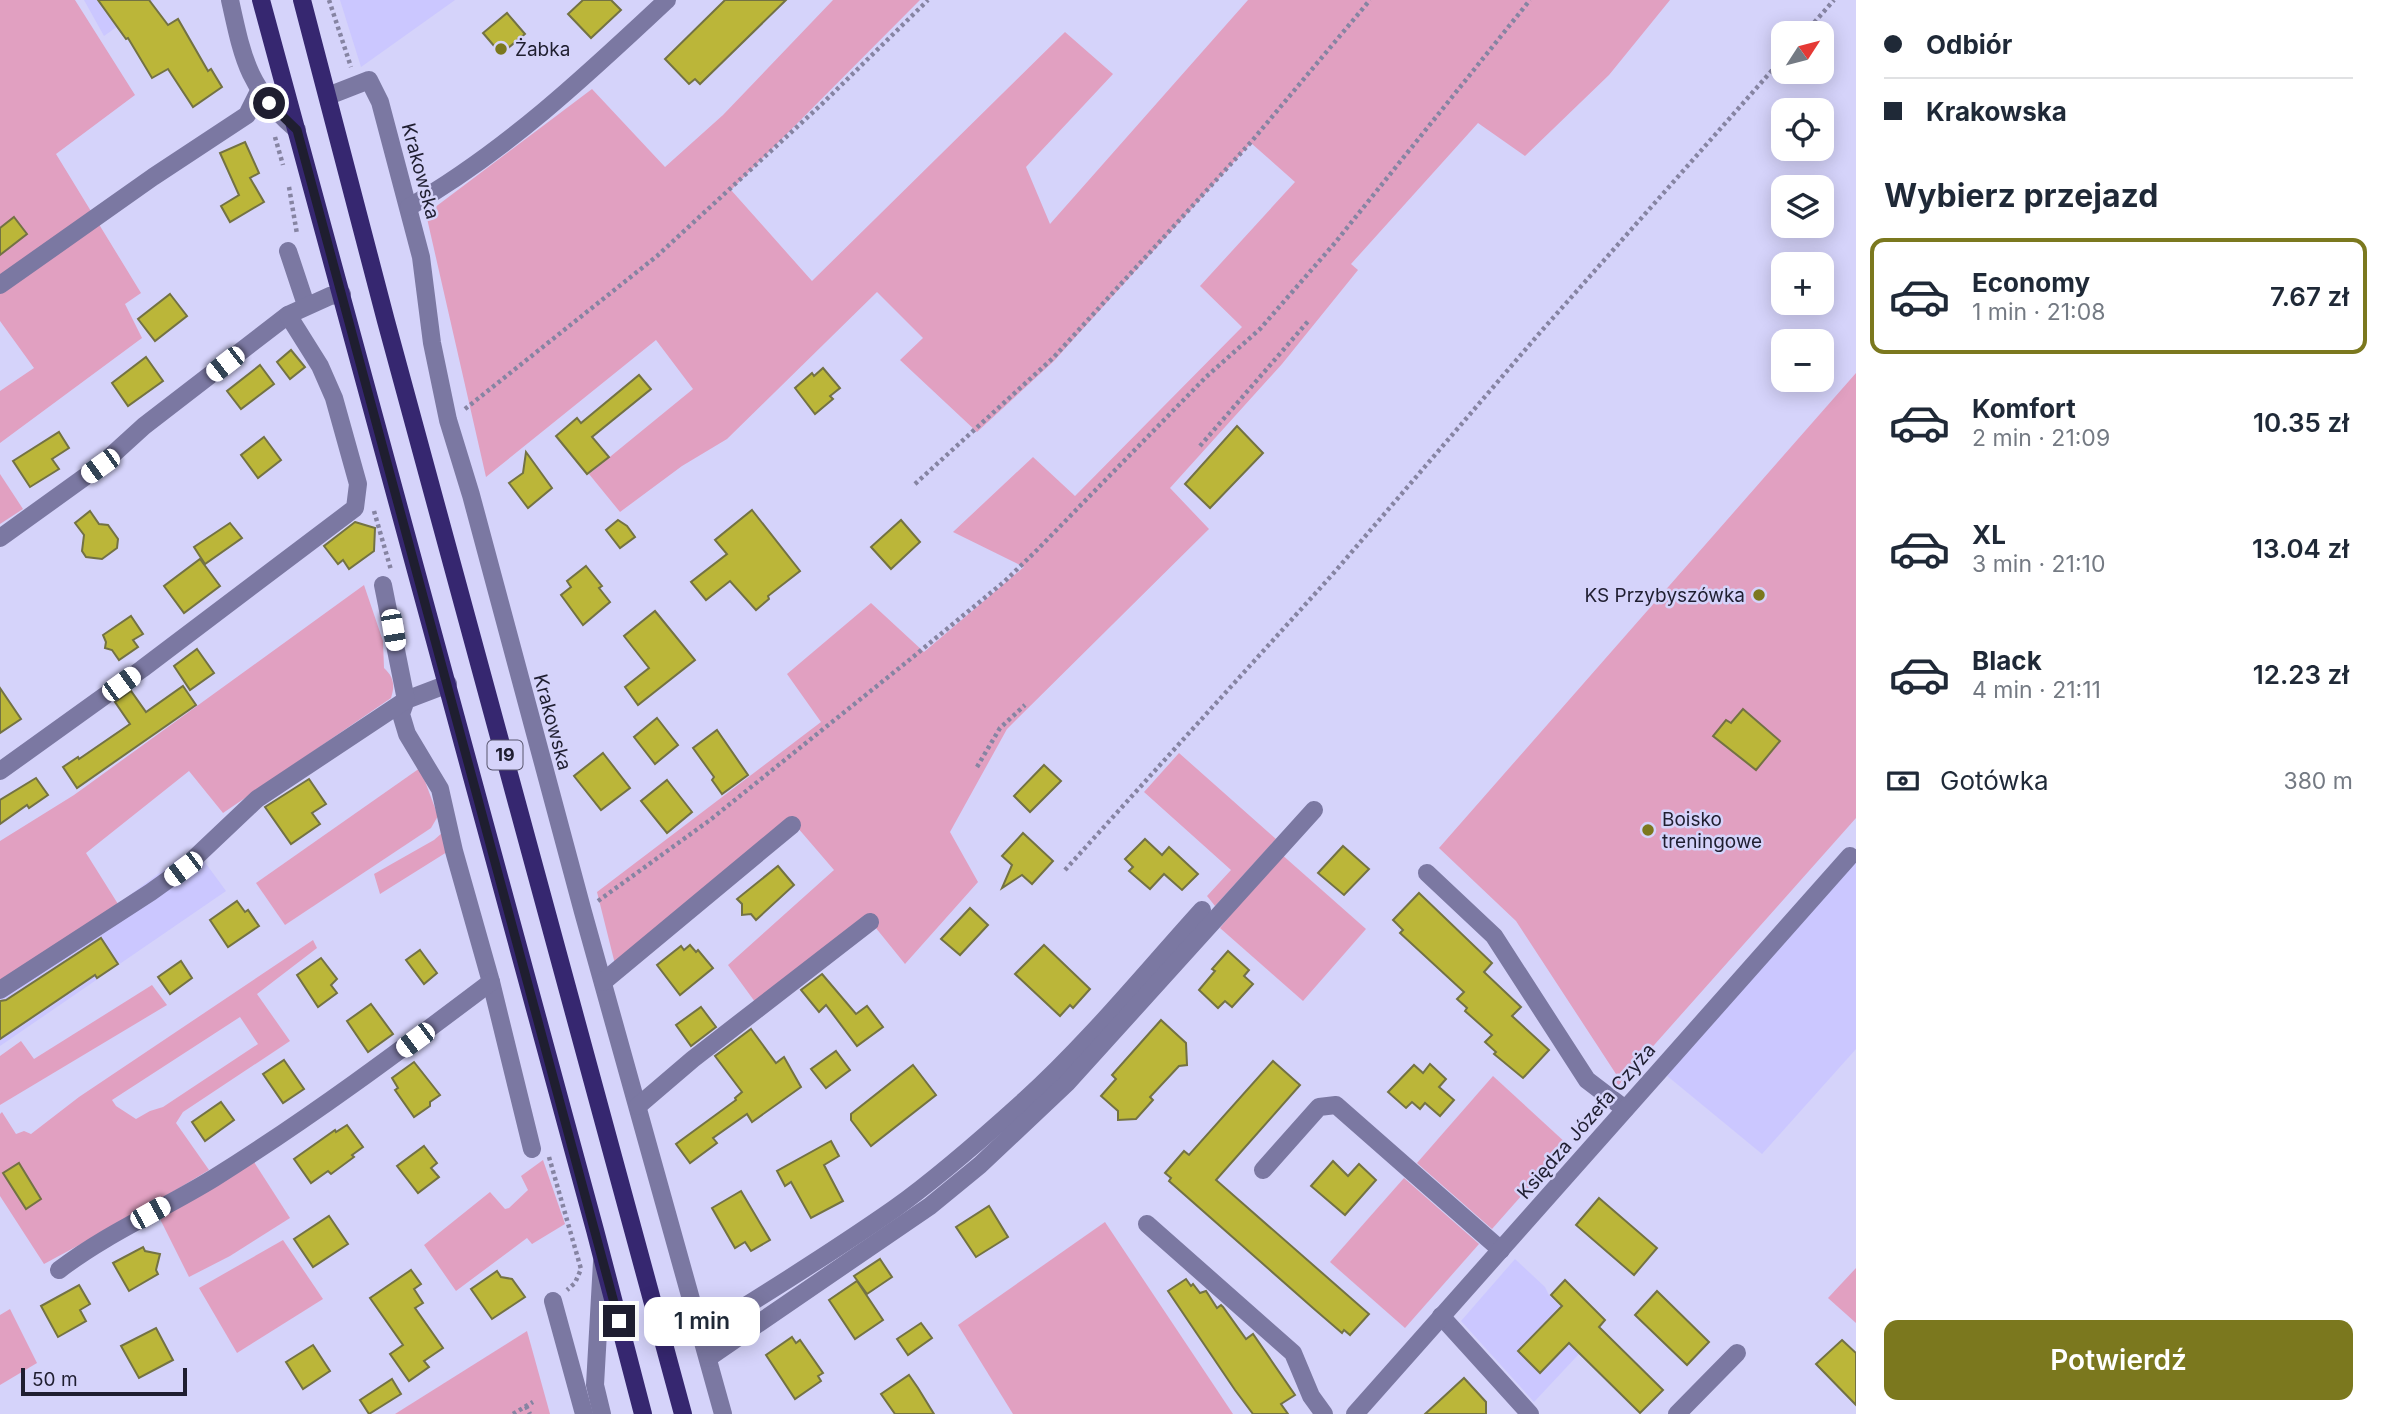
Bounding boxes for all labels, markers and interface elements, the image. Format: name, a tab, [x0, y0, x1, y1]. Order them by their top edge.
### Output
north arrow	[1771, 21, 1834, 84]
map controls	[1771, 21, 1834, 392]
text: Odbiór	[1926, 29, 2012, 60]
place label: Żabka	[515, 38, 570, 61]
marker: Żabka	[493, 41, 509, 57]
route start	[253, 87, 285, 119]
text: Krakowska	[1926, 96, 2067, 127]
button: locate	[1771, 98, 1834, 161]
street label: Krakowska	[397, 121, 444, 222]
button: layers	[1771, 175, 1834, 238]
text: Wybierz przejazd	[1884, 176, 2158, 215]
button: +	[1771, 252, 1834, 315]
icon: car	[1888, 265, 1951, 328]
text: Economy	[1972, 267, 2090, 298]
text: 7.67 zł	[2270, 281, 2349, 312]
text: 1 min · 21:08	[1972, 298, 2105, 326]
button: −	[1771, 329, 1834, 392]
car	[202, 343, 249, 385]
icon: car	[1888, 391, 1951, 454]
text: Komfort	[1972, 393, 2076, 424]
text: 10.35 zł	[2253, 407, 2349, 438]
text: 2 min · 21:09	[1972, 424, 2110, 452]
car	[77, 445, 124, 487]
icon: car	[1888, 517, 1951, 580]
text: XL	[1972, 519, 2006, 550]
text: 13.04 zł	[2252, 533, 2349, 564]
text: 3 min · 21:10	[1972, 550, 2105, 578]
place label: KS Przybyszówka	[1584, 584, 1745, 607]
marker: KS Przybyszówka	[1751, 587, 1767, 603]
car	[380, 607, 407, 653]
icon: car	[1888, 643, 1951, 706]
text: Black	[1972, 645, 2042, 676]
text: 12.23 zł	[2253, 659, 2349, 690]
car	[98, 663, 145, 705]
street label: Krakowska	[529, 672, 576, 773]
text: 4 min · 21:11	[1972, 676, 2101, 704]
road number: 19	[488, 740, 522, 770]
icon: cash	[1884, 762, 1922, 800]
text: Gotówka	[1940, 765, 2049, 796]
text: 380 m	[2283, 767, 2353, 795]
place label: Boisko treningowe	[1662, 808, 1762, 853]
marker: Boisko treningowe	[1640, 822, 1656, 838]
car	[160, 848, 207, 890]
car	[392, 1019, 439, 1061]
street label: Księdza Józefa Czyża	[1512, 1039, 1660, 1204]
car	[127, 1194, 174, 1232]
callout: 1 min	[644, 1296, 759, 1346]
route end	[603, 1305, 635, 1337]
text: 1 min	[674, 1307, 730, 1335]
button: Potwierdź	[1884, 1320, 2353, 1400]
scale bar	[21, 1365, 187, 1397]
text: 50 m	[32, 1368, 78, 1391]

